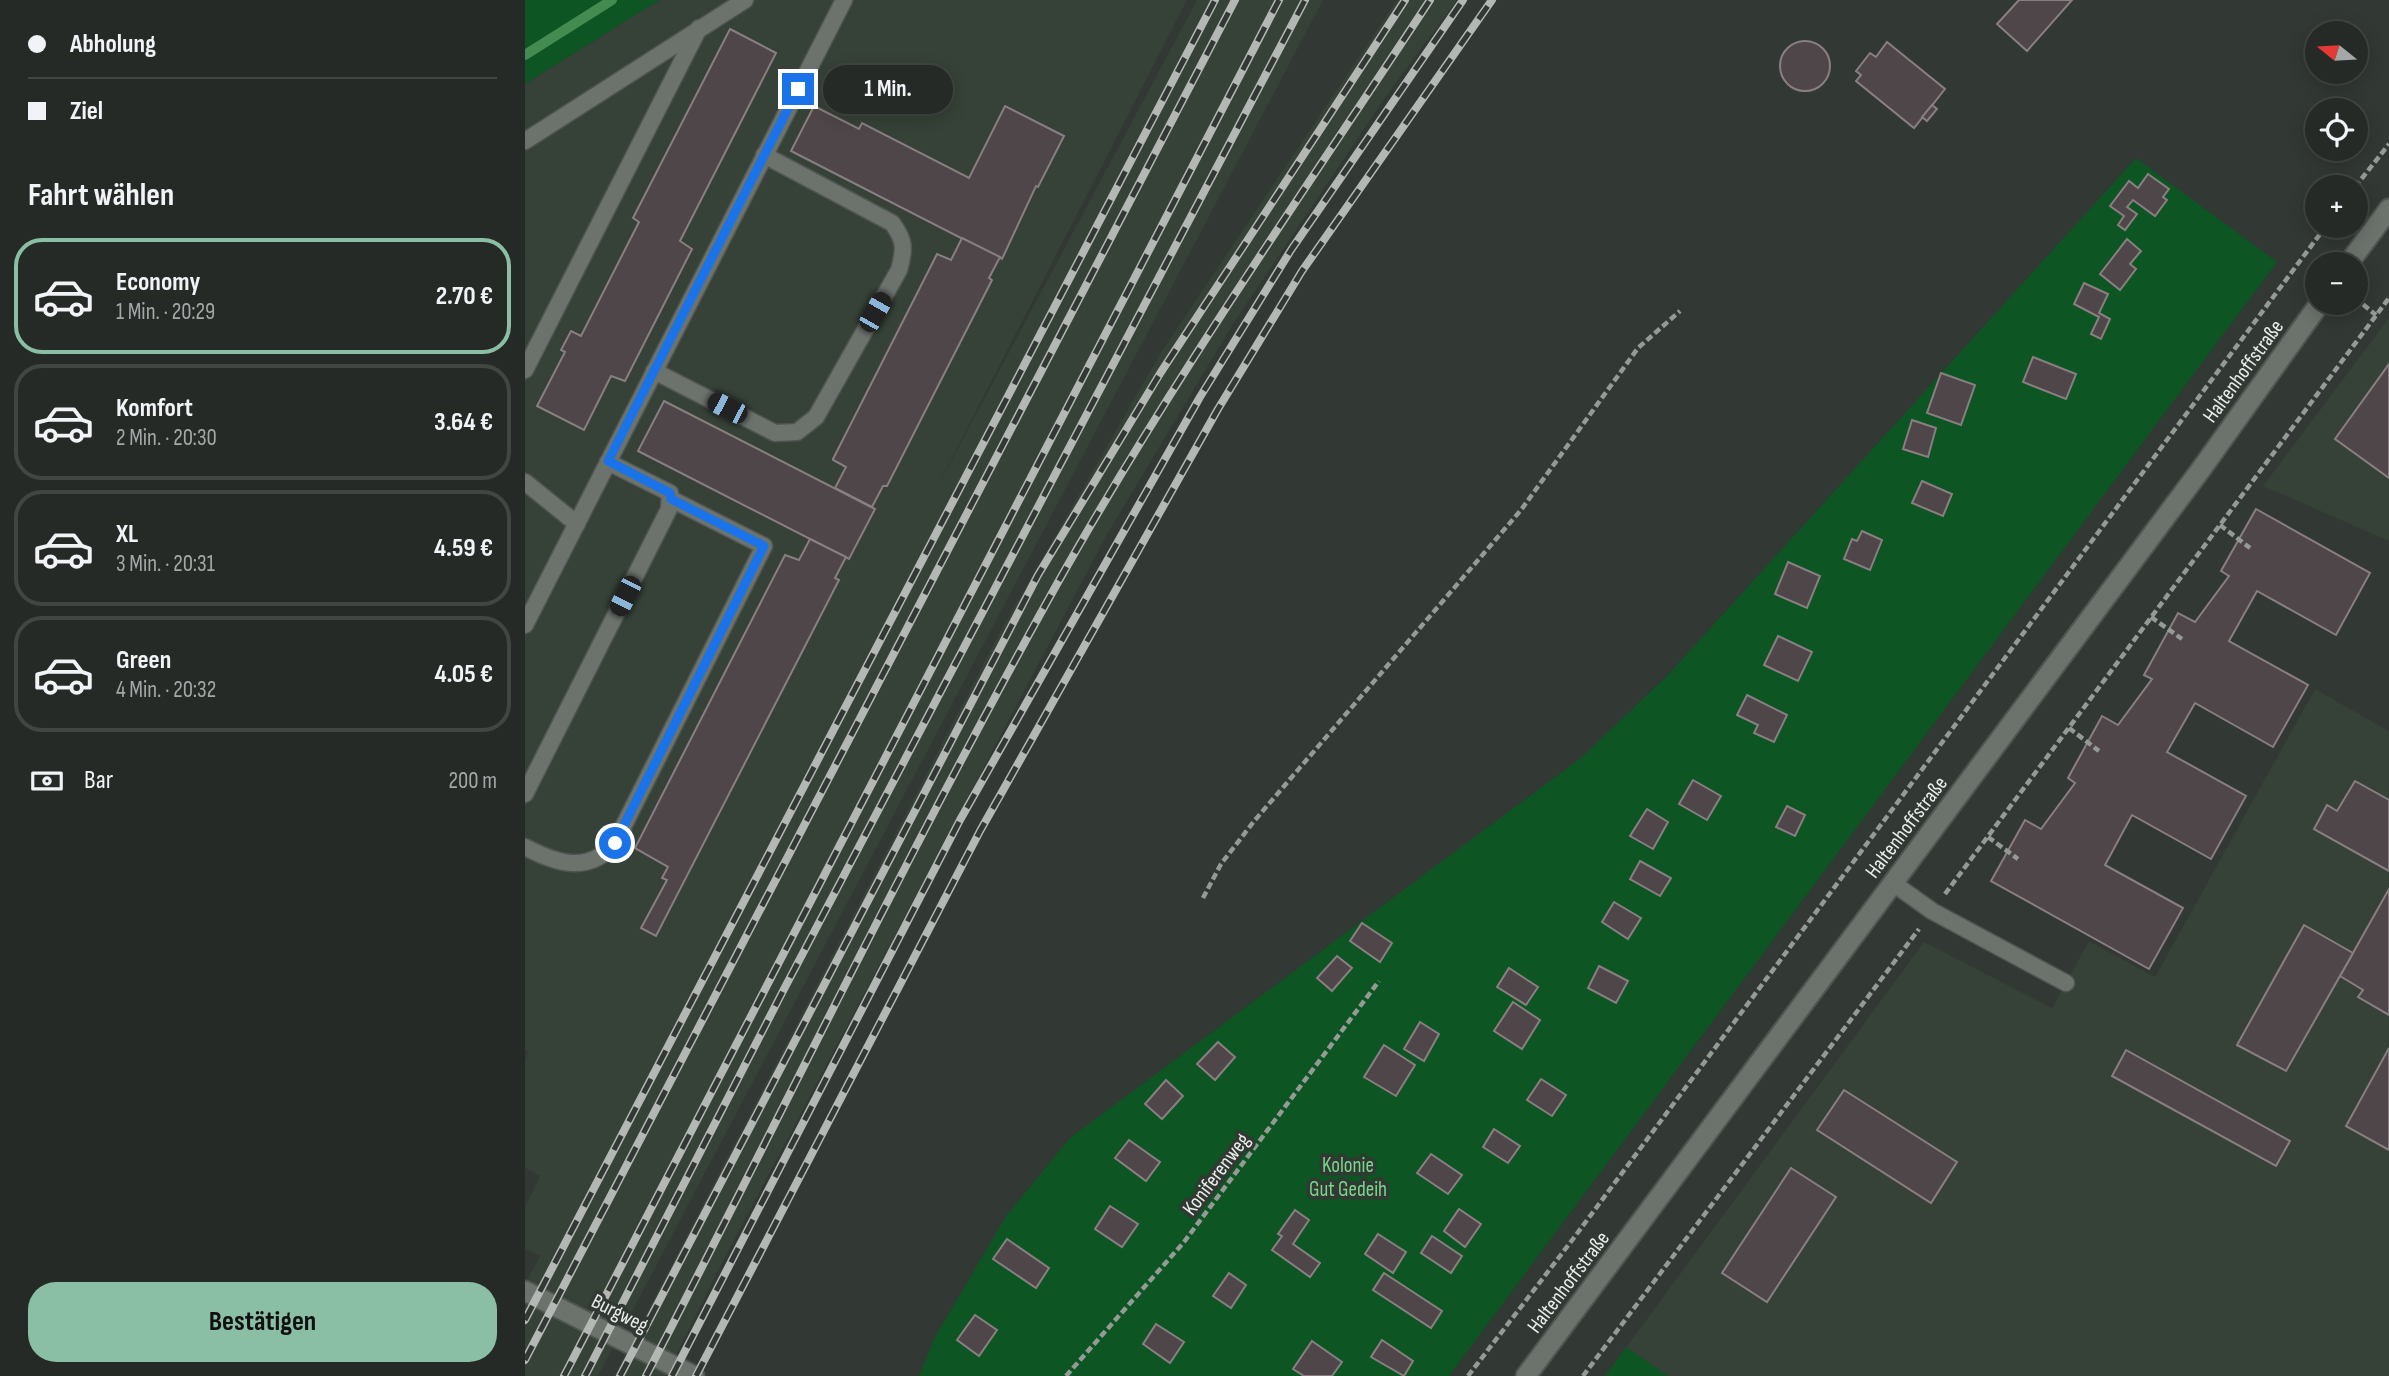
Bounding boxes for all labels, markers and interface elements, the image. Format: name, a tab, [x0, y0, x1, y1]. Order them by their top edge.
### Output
north arrow	[2305, 21, 2368, 84]
map controls	[2305, 21, 2368, 315]
text: Abholung	[70, 29, 156, 60]
callout: 1 Min.	[823, 64, 952, 114]
route end	[782, 73, 814, 105]
text: 1 Min.	[864, 75, 912, 103]
text: Ziel	[70, 96, 103, 127]
button: locate	[2305, 98, 2368, 161]
button: +	[2305, 175, 2368, 238]
text: Fahrt wählen	[28, 176, 174, 215]
button: −	[2305, 252, 2368, 315]
icon: car	[32, 265, 95, 328]
text: Economy	[116, 267, 200, 298]
text: 2.70 €	[436, 281, 493, 312]
car	[856, 289, 895, 335]
text: 1 Min. · 20:29	[116, 298, 215, 326]
street label: Haltenhoffstraße	[2198, 315, 2289, 428]
car	[704, 389, 751, 427]
icon: car	[32, 391, 95, 454]
text: Komfort	[116, 393, 193, 424]
text: 3.64 €	[434, 407, 493, 438]
text: 2 Min. · 20:30	[116, 424, 217, 452]
icon: car	[32, 517, 95, 580]
text: XL	[116, 519, 138, 550]
text: 4.59 €	[434, 533, 493, 564]
text: 3 Min. · 20:31	[116, 550, 215, 578]
car	[607, 573, 644, 619]
icon: car	[32, 643, 95, 706]
text: Green	[116, 645, 171, 676]
text: 4.05 €	[434, 659, 493, 690]
text: 4 Min. · 20:32	[116, 676, 216, 704]
icon: cash	[28, 762, 66, 800]
text: Bar	[84, 765, 113, 796]
text: 200 m	[449, 767, 497, 795]
street label: Haltenhoffstraße	[1860, 771, 1953, 883]
route start	[599, 827, 631, 859]
street label: Koniferenweg	[1177, 1128, 1255, 1220]
park label: Kolonie Gut Gedeih	[1309, 1153, 1387, 1202]
street label: Haltenhoffstraße	[1522, 1226, 1615, 1338]
button: Bestätigen	[28, 1282, 497, 1362]
street label: Burgweg	[587, 1289, 652, 1338]

